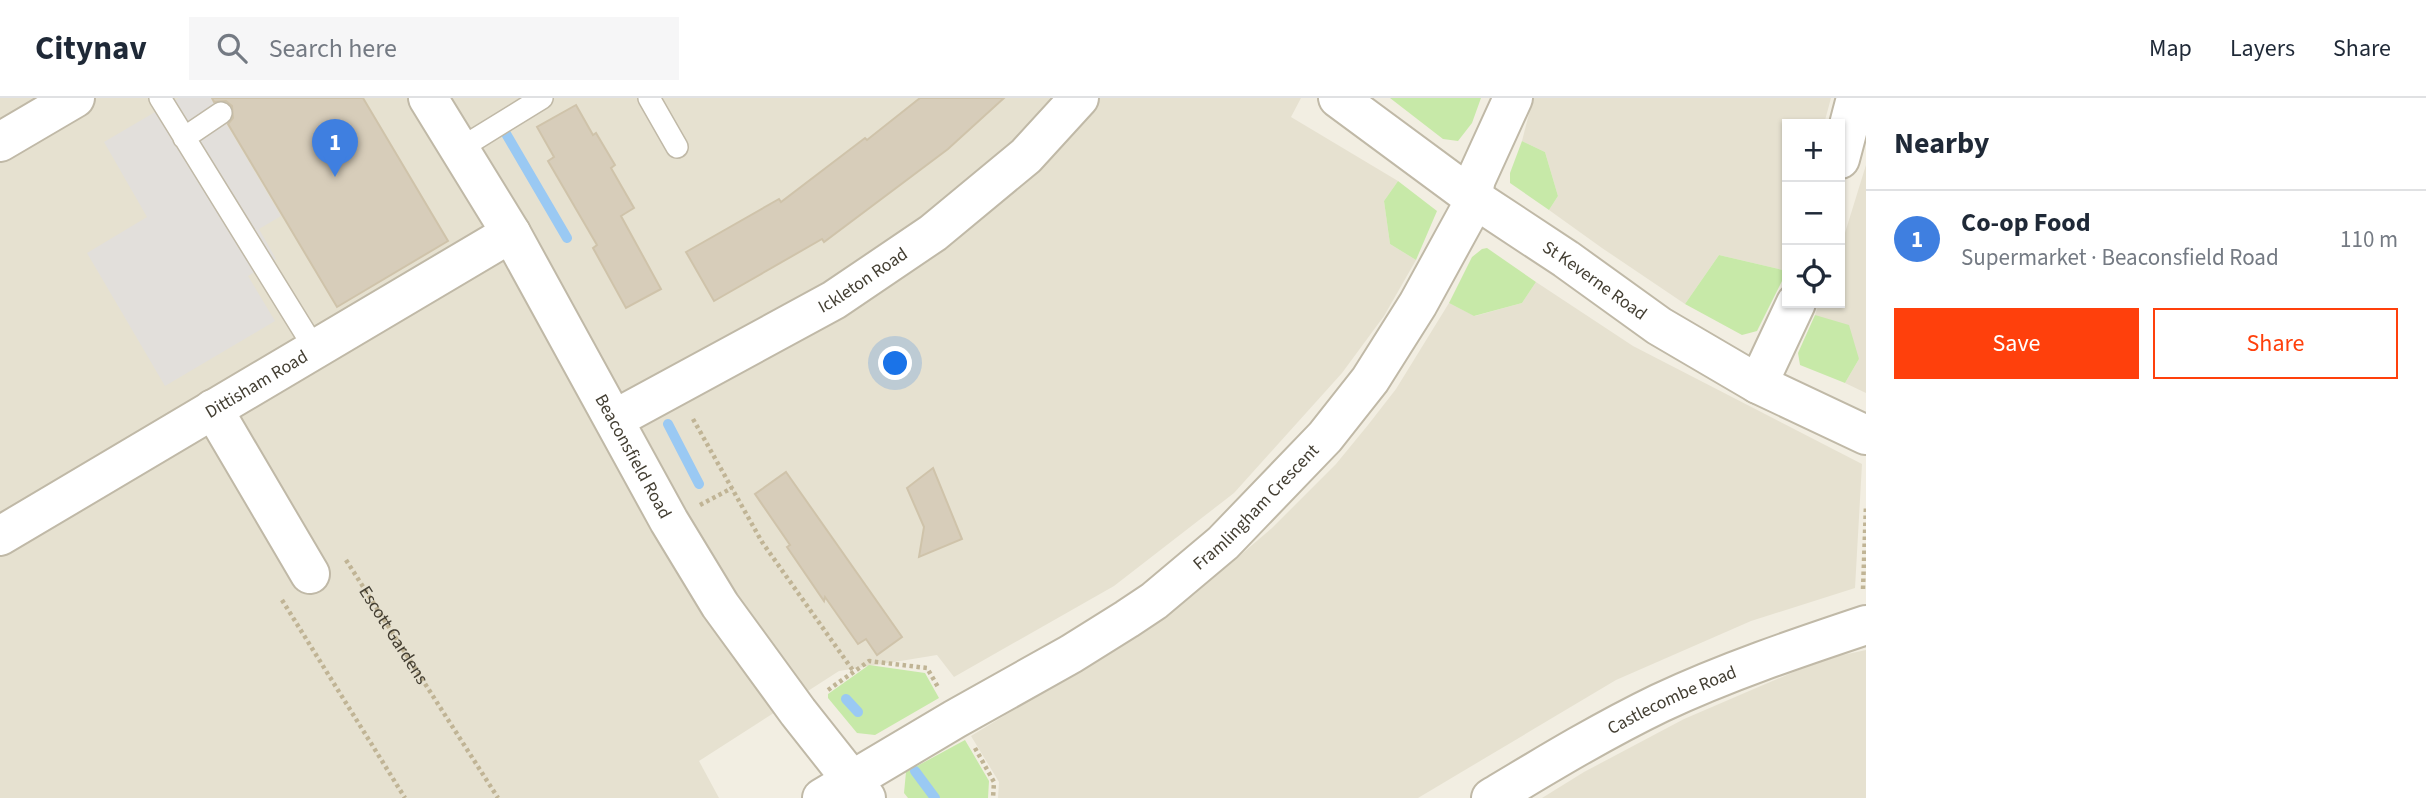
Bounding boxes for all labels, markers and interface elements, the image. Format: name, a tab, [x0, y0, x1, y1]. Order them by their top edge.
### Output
search box	[189, 17, 679, 80]
text: Citynav	[35, 25, 147, 72]
icon: search	[213, 29, 251, 67]
text: Search here	[269, 30, 397, 67]
text: Map	[2149, 31, 2192, 66]
text: Layers	[2230, 31, 2295, 66]
text: Share	[2333, 31, 2391, 66]
pin: 1	[312, 119, 358, 177]
map controls	[1782, 119, 1845, 308]
button: +	[1782, 119, 1845, 182]
text: Nearby	[1894, 122, 1989, 165]
button: −	[1782, 182, 1845, 245]
text: Co-op Food	[1961, 204, 2091, 241]
text: 1	[1911, 223, 1923, 256]
text: 110 m	[2340, 223, 2398, 256]
street label: St Keverne Road	[1538, 234, 1652, 326]
street label: Ickleton Road	[813, 241, 912, 319]
text: Supermarket · Beaconsfield Road	[1961, 241, 2279, 274]
button: locate	[1782, 245, 1845, 308]
button: Save	[1894, 308, 2139, 379]
button: Share	[2153, 308, 2398, 379]
street label: Dittisham Road	[200, 344, 312, 424]
your location	[878, 346, 912, 380]
street label: Beaconsfield Road	[589, 389, 678, 523]
street label: Framlingham Crescent	[1187, 438, 1324, 576]
street label: Escott Gardens	[353, 581, 435, 689]
street label: Castlecombe Road	[1603, 659, 1740, 740]

